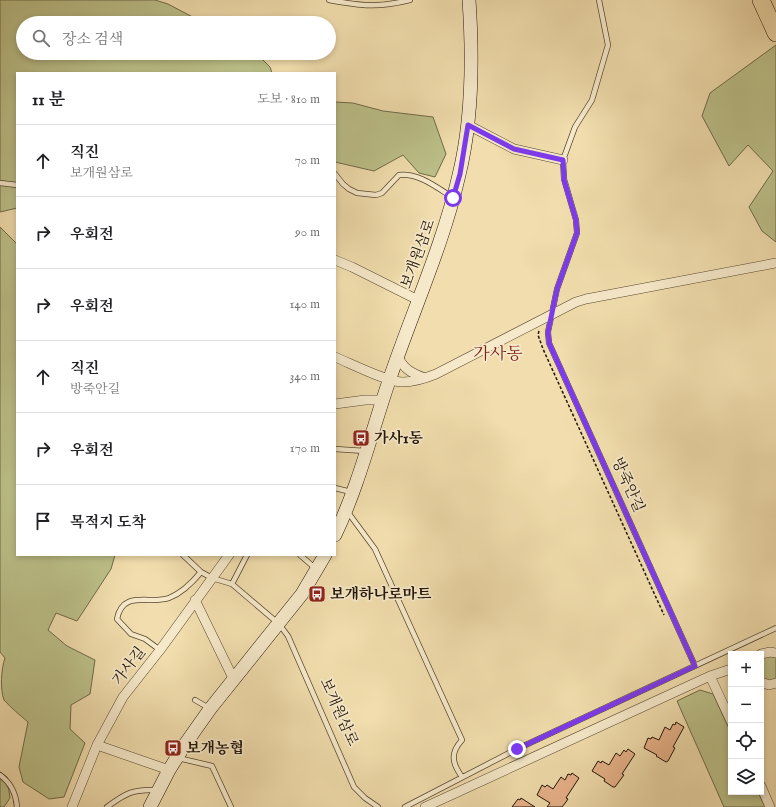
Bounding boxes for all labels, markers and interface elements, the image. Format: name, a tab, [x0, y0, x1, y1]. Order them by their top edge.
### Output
search box	[16, 16, 336, 60]
icon: search	[30, 27, 52, 49]
text: 장소 검색	[62, 30, 123, 49]
text: 11 분	[32, 90, 65, 111]
text: 도보 · 810 m	[257, 91, 320, 108]
text: 직진	[70, 143, 99, 162]
icon: ahead	[32, 150, 54, 172]
text: 70 m	[295, 152, 320, 169]
text: 보개원삼로	[70, 165, 133, 182]
route start	[444, 189, 462, 207]
street label: 보개원삼로	[397, 216, 439, 291]
icon: right	[32, 222, 54, 244]
text: 90 m	[295, 224, 320, 241]
text: 우회전	[70, 225, 113, 244]
icon: right	[32, 294, 54, 316]
text: 140 m	[290, 296, 320, 313]
text: 우회전	[70, 297, 113, 316]
district label: 가사동	[473, 344, 523, 365]
text: 직진	[70, 359, 99, 378]
icon: ahead	[32, 366, 54, 388]
text: 340 m	[290, 368, 320, 385]
text: 방죽안길	[70, 381, 120, 398]
bus stop icon: 가사1동	[351, 428, 371, 448]
place label: 가사1동	[374, 429, 424, 448]
icon: right	[32, 438, 54, 460]
text: 170 m	[290, 440, 320, 457]
text: 우회전	[70, 441, 113, 460]
street label: 방죽안길	[608, 455, 648, 515]
icon: arrive	[32, 510, 54, 532]
text: 목적지 도착	[70, 513, 146, 532]
bus stop icon: 보개하나로마트	[307, 584, 327, 604]
place label: 보개하나로마트	[330, 585, 432, 604]
street label: 가사길	[108, 643, 150, 689]
map controls	[728, 651, 764, 795]
button: +	[728, 651, 764, 687]
street label: 보개원삼로	[316, 675, 363, 749]
button: −	[728, 687, 764, 723]
button: locate	[728, 723, 764, 759]
bus stop icon: 보개농협	[163, 738, 183, 758]
place label: 보개농협	[186, 739, 244, 758]
route end	[508, 740, 526, 758]
button: layers	[728, 759, 764, 795]

